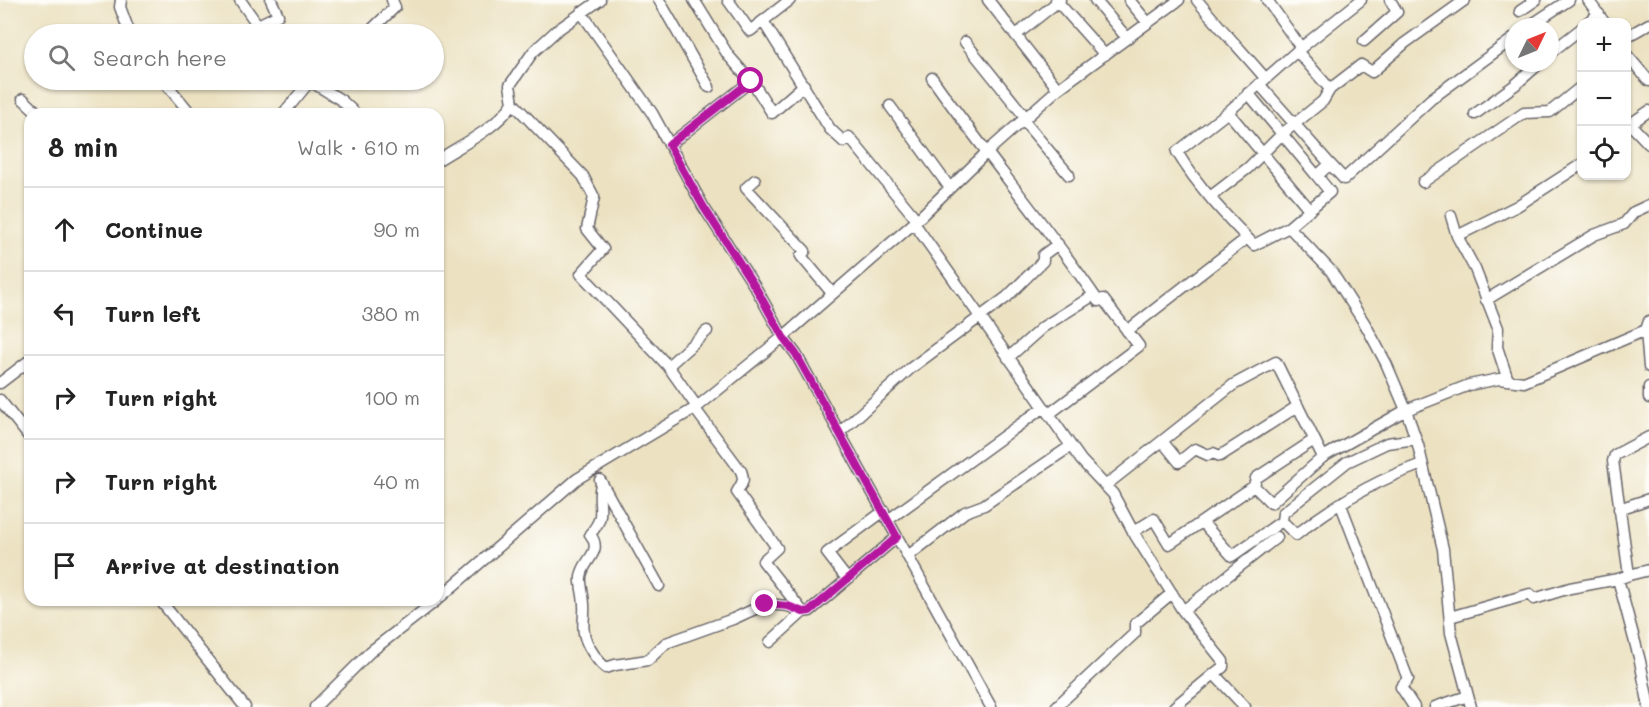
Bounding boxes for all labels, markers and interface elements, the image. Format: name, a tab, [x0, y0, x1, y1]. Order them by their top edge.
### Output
north arrow	[1505, 18, 1559, 72]
map controls	[1577, 18, 1631, 180]
button: +	[1577, 18, 1631, 72]
search box	[24, 24, 444, 90]
icon: search	[45, 41, 78, 74]
text: Search here	[93, 43, 227, 72]
route start	[737, 67, 763, 93]
button: −	[1577, 72, 1631, 126]
button: locate	[1577, 126, 1631, 180]
text: 8 min	[48, 130, 118, 164]
text: Walk · 610 m	[297, 134, 420, 160]
icon: ahead	[48, 213, 81, 246]
text: Continue	[105, 215, 203, 244]
text: 90 m	[374, 216, 420, 242]
icon: left	[48, 297, 81, 330]
text: Turn left	[105, 299, 201, 328]
text: 380 m	[362, 300, 420, 326]
icon: right	[48, 381, 81, 414]
text: Turn right	[105, 383, 217, 412]
text: 100 m	[364, 384, 420, 410]
icon: right	[48, 465, 81, 498]
text: Turn right	[105, 467, 217, 496]
text: 40 m	[374, 468, 420, 494]
icon: arrive	[48, 549, 81, 582]
text: Arrive at destination	[105, 551, 340, 580]
route end	[751, 590, 777, 616]

